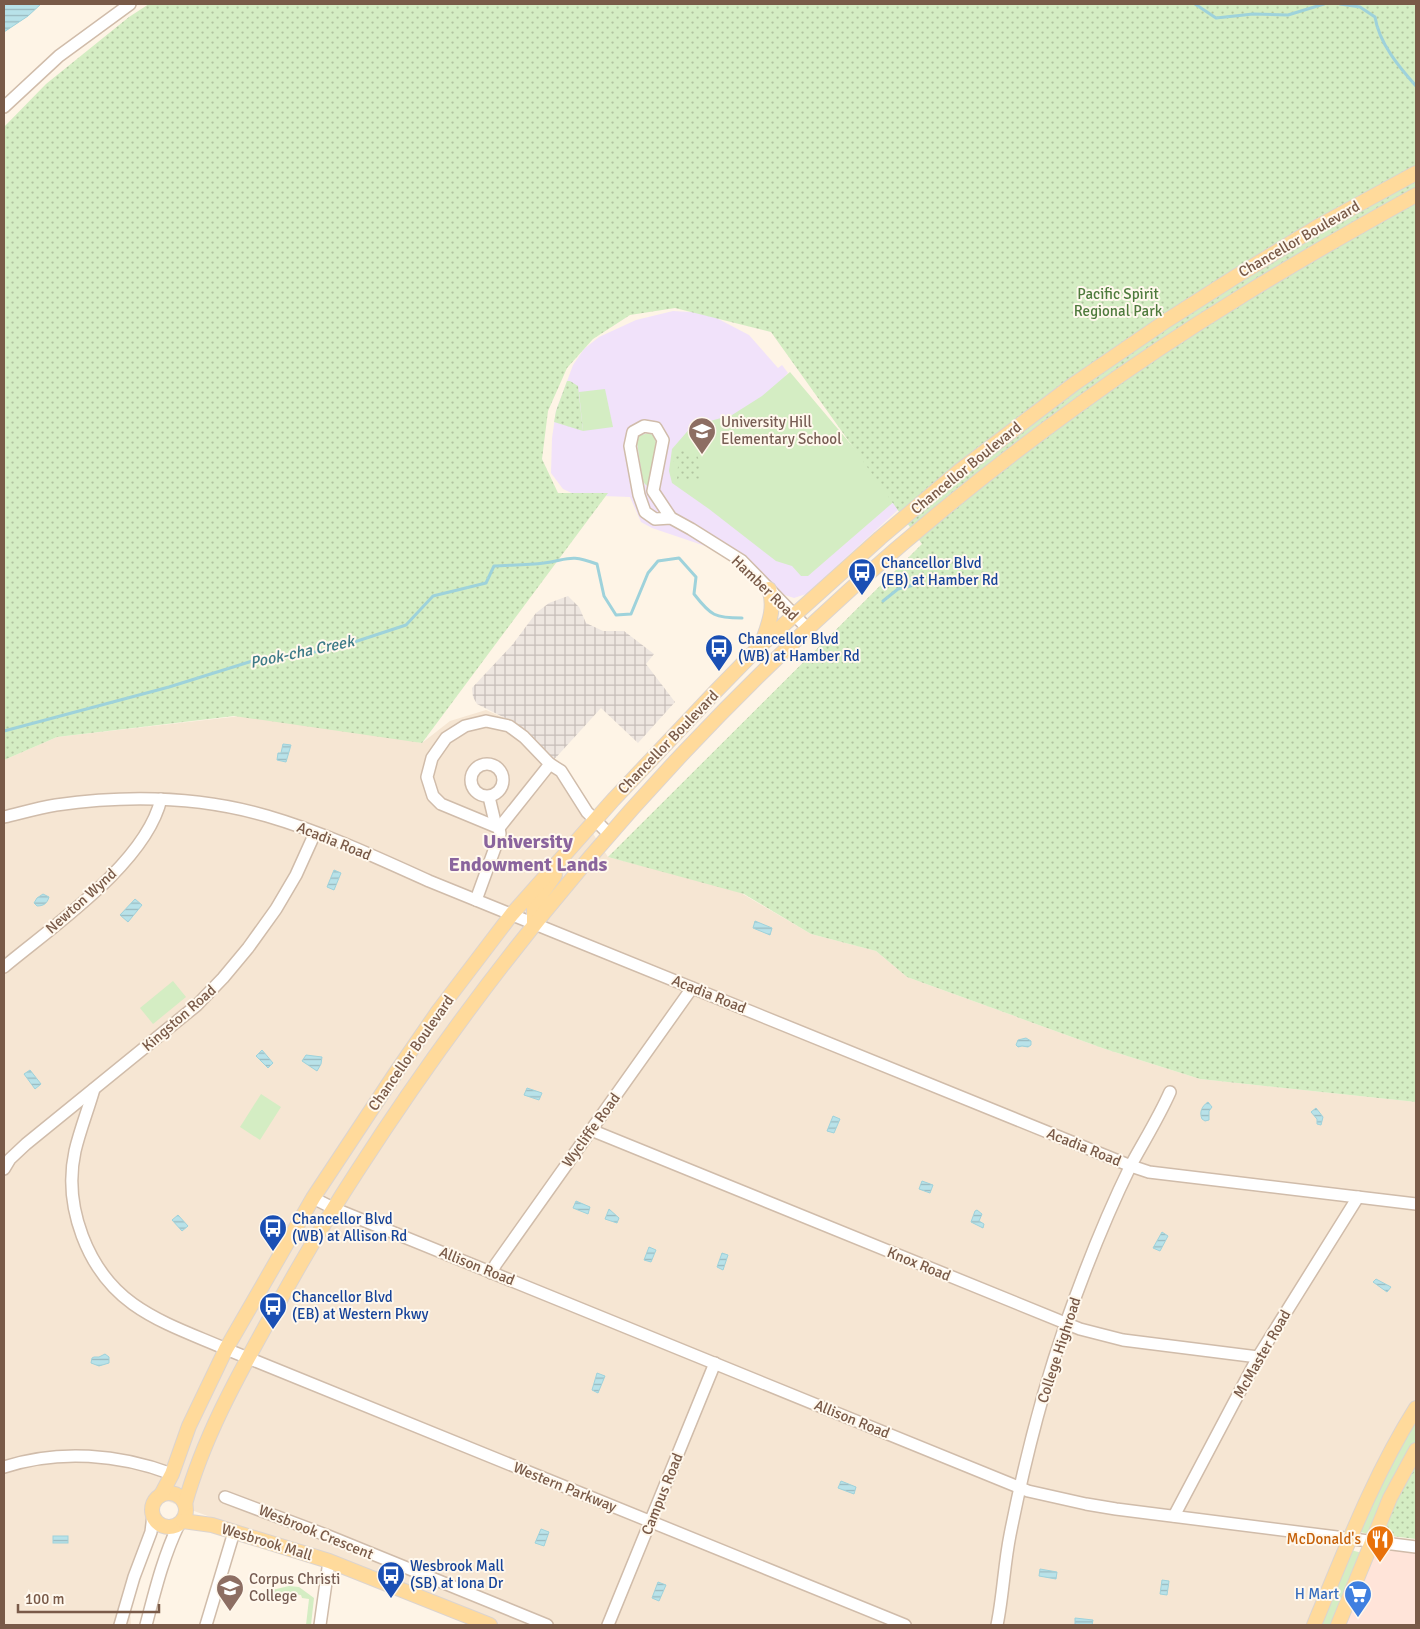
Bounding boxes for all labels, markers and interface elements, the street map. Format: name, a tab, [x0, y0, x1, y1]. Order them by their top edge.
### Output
street label: Chancellor Boulevard	[1235, 197, 1363, 281]
park label: Pacific Spirit Regional Park	[1074, 285, 1163, 320]
place label: University Hill Elementary School	[721, 413, 842, 448]
school or university icon: University Hill Elementary School	[687, 416, 717, 455]
street label: Chancellor Boulevard	[907, 418, 1025, 518]
street label: Hamber Road	[728, 552, 802, 624]
place label: Chancellor Blvd (EB) at Hamber Rd	[881, 554, 999, 589]
bus stop icon: Chancellor Blvd (EB) at Hamber Rd	[847, 557, 877, 596]
place label: Chancellor Blvd (WB) at Hamber Rd	[738, 630, 860, 665]
water label: Pook-cha Creek	[248, 631, 358, 673]
bus stop icon: Chancellor Blvd (WB) at Hamber Rd	[704, 633, 734, 672]
street label: Chancellor Boulevard	[614, 686, 722, 798]
street label: Acadia Road	[294, 818, 374, 864]
district label: University Endowment Lands	[449, 829, 608, 877]
street label: Newton Wynd	[42, 865, 120, 937]
street label: Acadia Road	[669, 971, 749, 1017]
street label: Kingston Road	[138, 981, 220, 1055]
street label: Chancellor Boulevard	[364, 992, 458, 1114]
street label: Wycliffe Road	[558, 1089, 624, 1171]
street label: Acadia Road	[1044, 1124, 1124, 1170]
place label: Chancellor Blvd (WB) at Allison Rd	[292, 1210, 407, 1245]
bus stop icon: Chancellor Blvd (WB) at Allison Rd	[258, 1213, 288, 1252]
street label: Allison Road	[437, 1243, 517, 1289]
street label: Knox Road	[885, 1243, 953, 1285]
place label: Chancellor Blvd (EB) at Western Pkwy	[292, 1288, 429, 1323]
bus stop icon: Chancellor Blvd (EB) at Western Pkwy	[258, 1291, 288, 1330]
street label: College Highroad	[1033, 1295, 1085, 1405]
street label: McMaster Road	[1229, 1307, 1295, 1401]
street label: Allison Road	[812, 1396, 892, 1442]
street label: Campus Road	[637, 1450, 687, 1538]
street label: Western Parkway	[511, 1458, 619, 1516]
street label: Wesbrook Crescent	[256, 1501, 376, 1563]
street label: Wesbrook Mall	[219, 1520, 315, 1564]
restaurant icon: McDonald's	[1365, 1524, 1395, 1563]
place label: McDonald's	[1287, 1530, 1361, 1548]
place label: Wesbrook Mall (SB) at Iona Dr	[410, 1557, 504, 1592]
bus stop icon: Wesbrook Mall (SB) at Iona Dr	[376, 1560, 406, 1599]
place label: Corpus Christi College	[249, 1570, 340, 1605]
school or university icon: Corpus Christi College	[215, 1573, 245, 1612]
supermarket icon: H Mart	[1343, 1579, 1373, 1618]
scale bar	[18, 1582, 159, 1614]
place label: H Mart	[1295, 1585, 1339, 1603]
text: 100 m	[25, 1590, 65, 1608]

